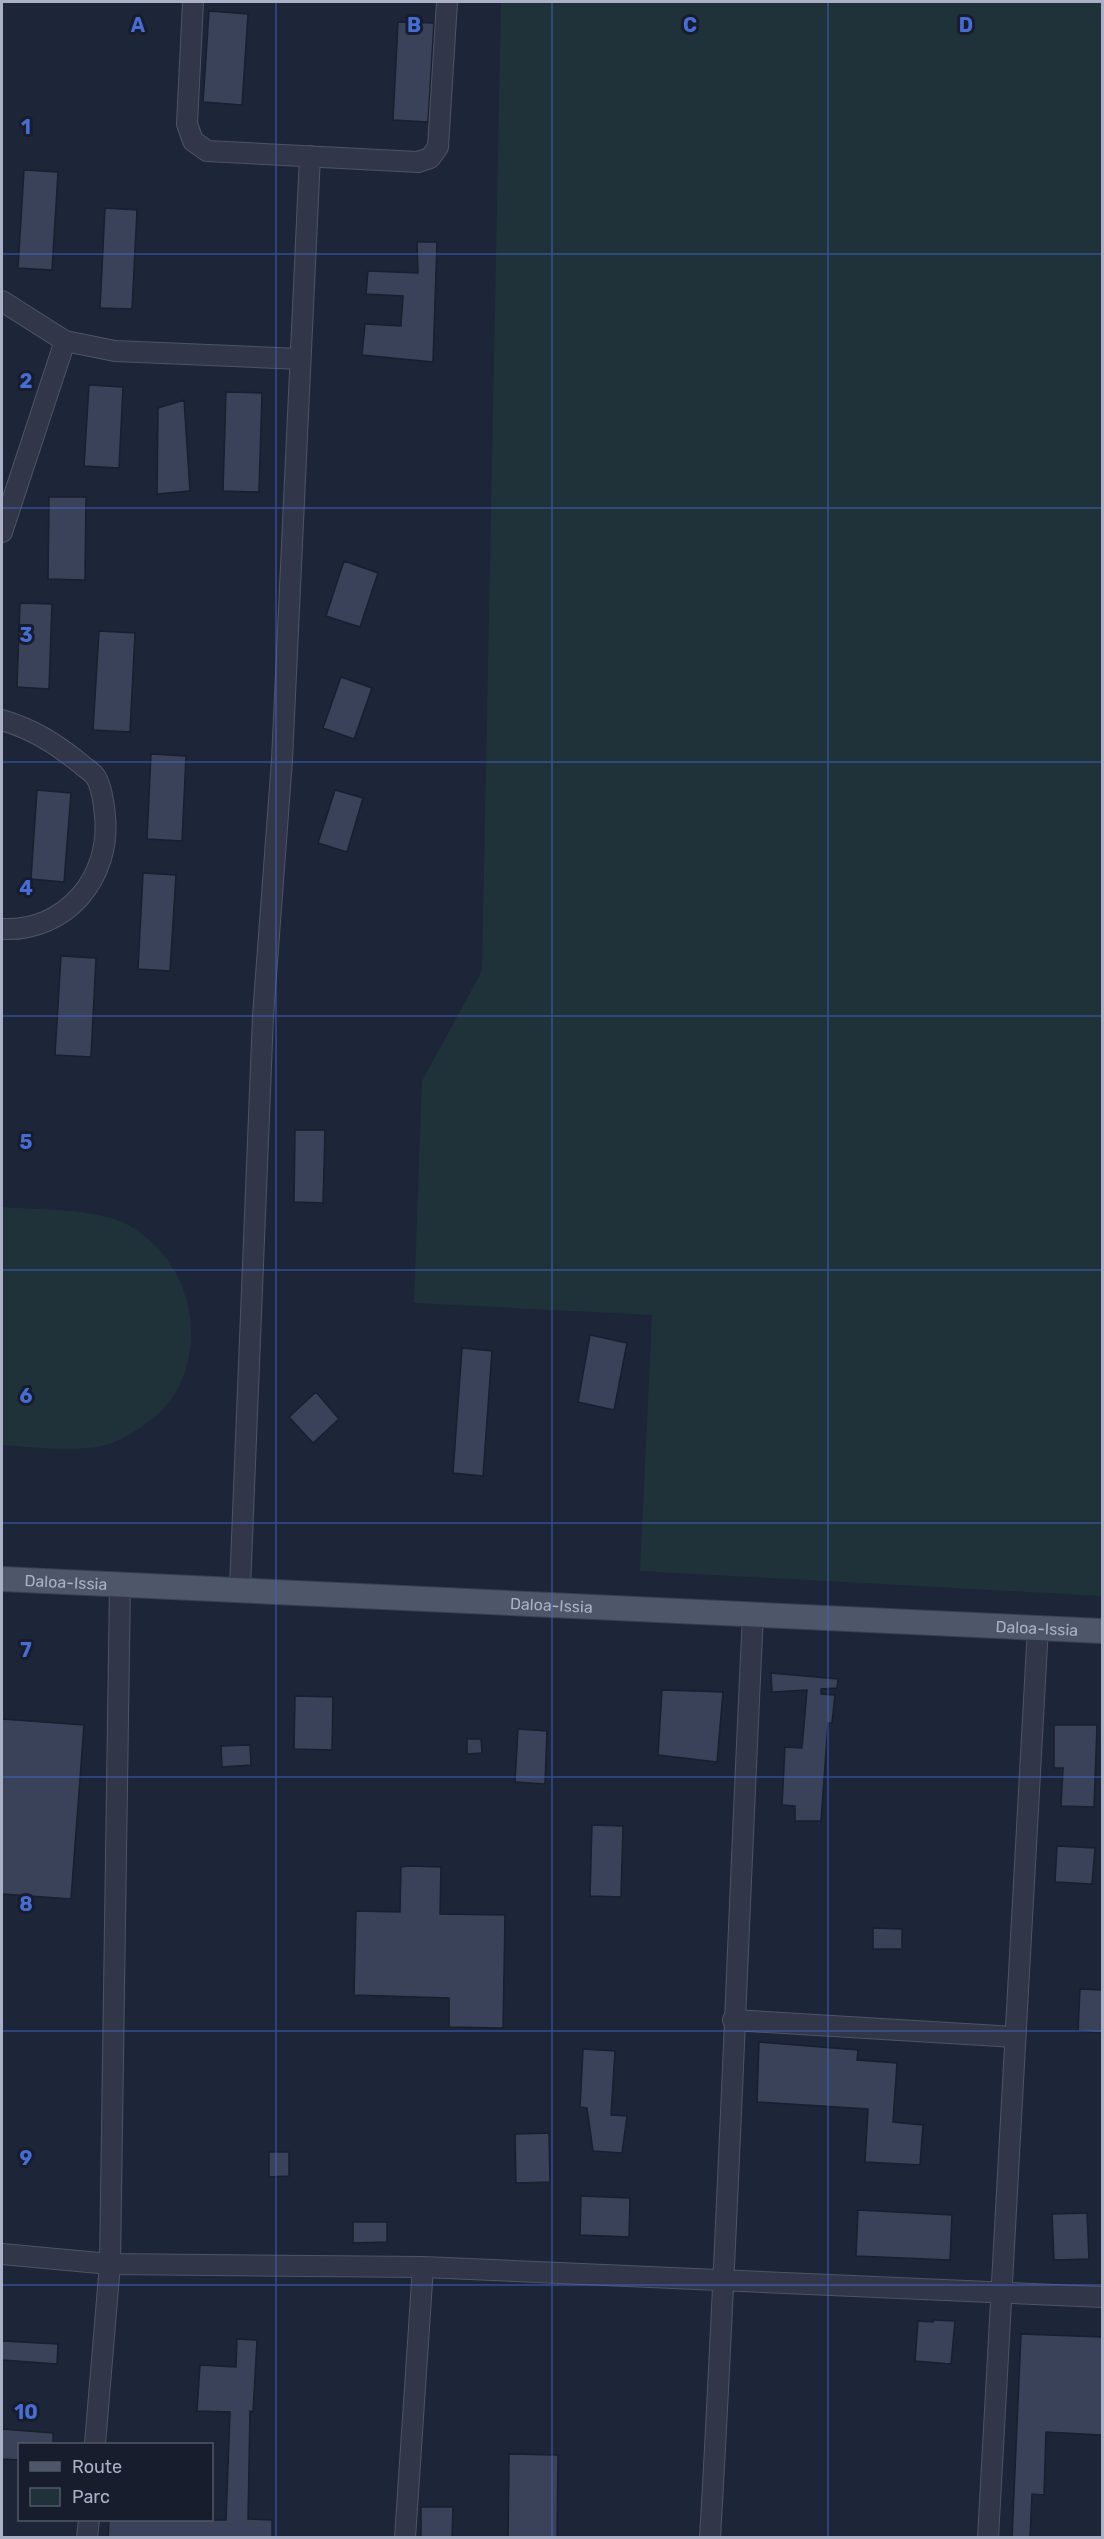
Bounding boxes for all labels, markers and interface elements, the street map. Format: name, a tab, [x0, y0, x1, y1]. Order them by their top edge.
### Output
text: A	[131, 13, 146, 37]
text: B	[407, 13, 421, 37]
text: C	[683, 13, 697, 37]
text: D	[959, 13, 973, 37]
text: 1	[21, 115, 31, 139]
text: 2	[20, 369, 33, 393]
text: 3	[19, 623, 33, 647]
text: 4	[19, 876, 33, 900]
text: 5	[20, 1130, 33, 1154]
text: 6	[19, 1384, 33, 1408]
street label: Daloa-Issia	[24, 1571, 108, 1594]
street label: Daloa-Issia	[510, 1594, 593, 1617]
street label: Daloa-Issia	[995, 1617, 1079, 1640]
text: 7	[20, 1638, 32, 1662]
text: 8	[19, 1892, 33, 1916]
text: 9	[20, 2146, 33, 2170]
text: 10	[14, 2400, 38, 2424]
legend	[18, 2443, 213, 2521]
text: Route	[72, 2456, 122, 2478]
text: Parc	[72, 2486, 110, 2508]

